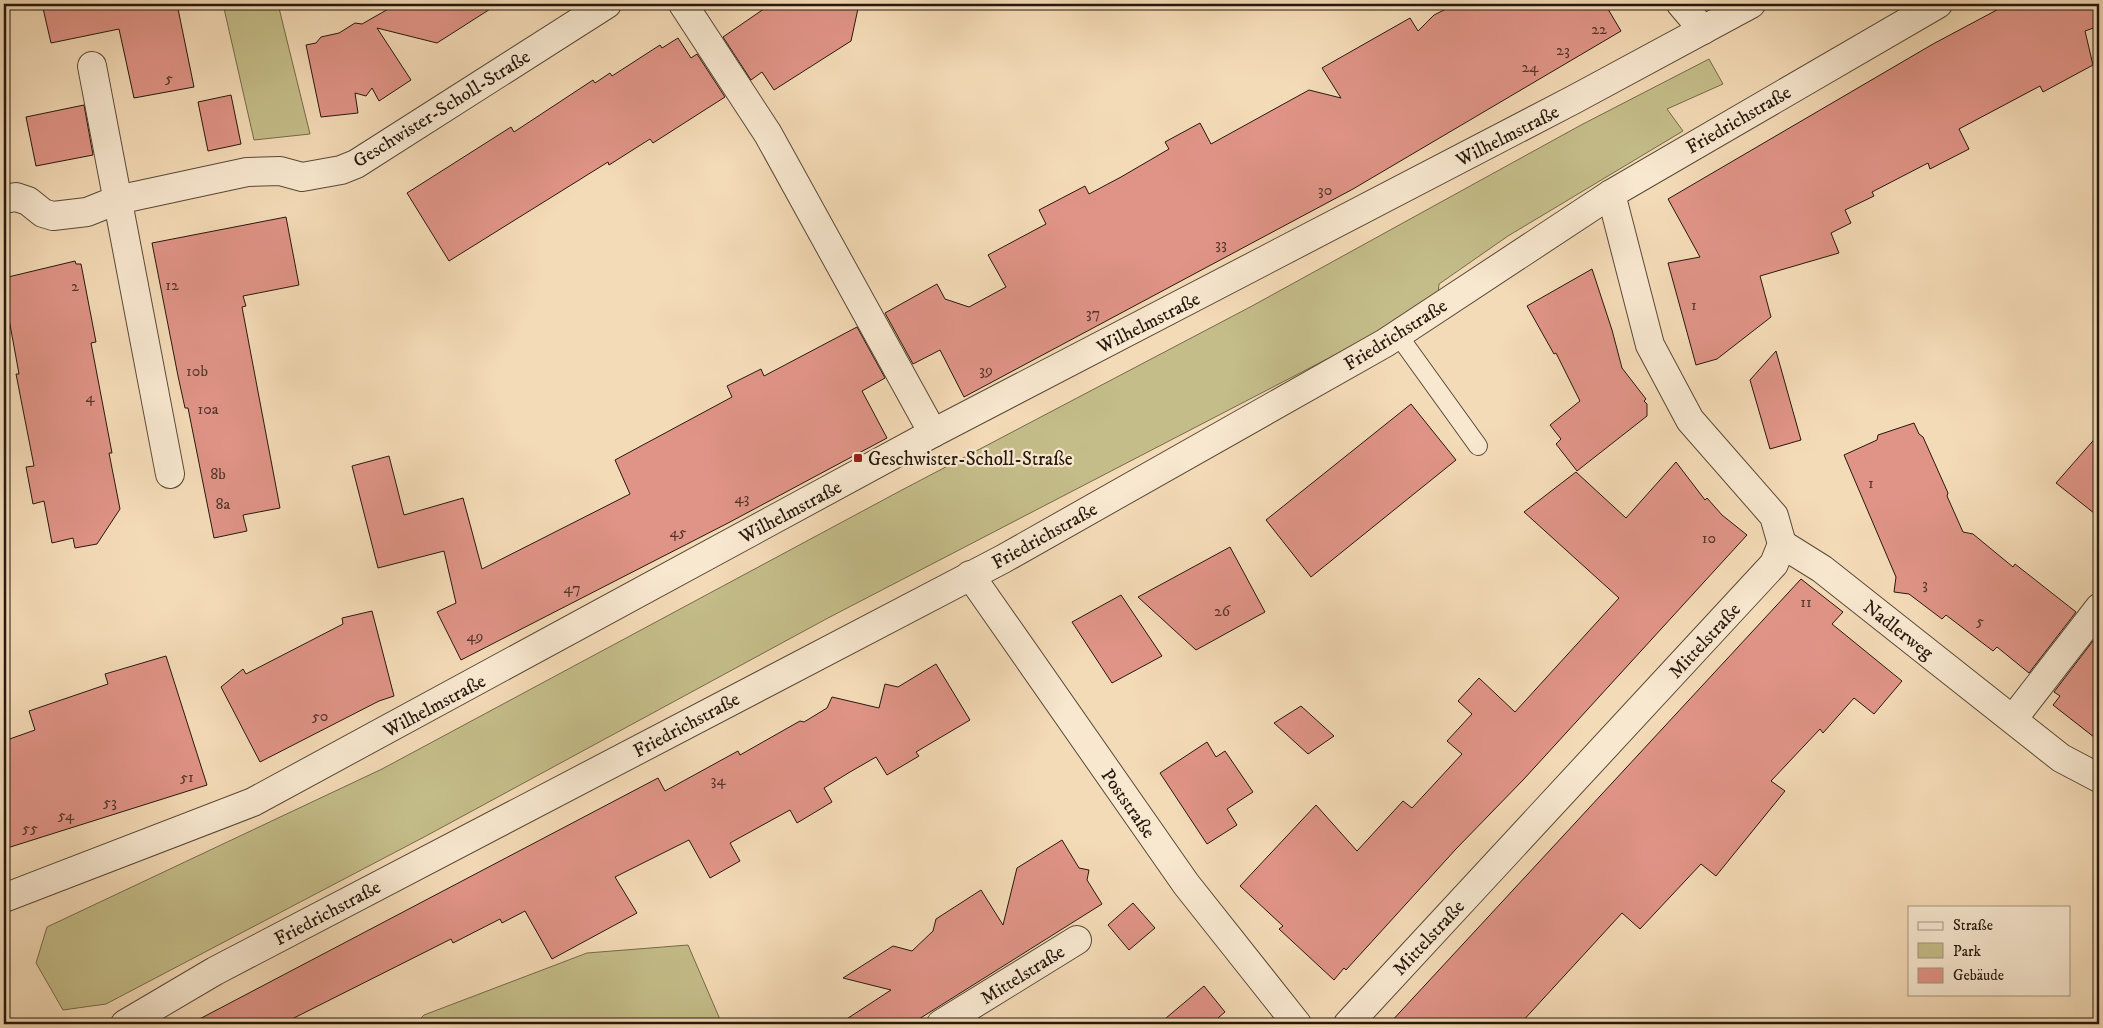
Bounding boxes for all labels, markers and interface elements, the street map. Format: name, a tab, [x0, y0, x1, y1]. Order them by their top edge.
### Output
house number: 22	[1591, 19, 1607, 39]
house number: 23	[1556, 40, 1570, 60]
street label: Geschwister-Scholl-Straße	[349, 45, 535, 173]
house number: 24	[1521, 57, 1539, 77]
house number: 5	[165, 68, 173, 88]
street label: Friedrichstraße	[1682, 81, 1795, 160]
street label: Wilhelmstraße	[1451, 100, 1563, 173]
house number: 30	[1318, 180, 1332, 200]
house number: 33	[1215, 234, 1227, 254]
house number: 12	[165, 275, 179, 295]
house number: 2	[71, 276, 79, 296]
street label: Wilhelmstraße	[1092, 287, 1204, 360]
street label: Friedrichstraße	[1340, 294, 1452, 376]
house number: 1	[1691, 295, 1697, 315]
house number: 37	[1086, 303, 1100, 323]
house number: 39	[979, 360, 993, 380]
house number: 10b	[186, 361, 208, 381]
house number: 4	[85, 387, 95, 407]
house number: 10a	[197, 399, 219, 419]
place label: Geschwister-Scholl-Straße	[868, 448, 1073, 471]
marker: Geschwister-Scholl-Straße	[852, 452, 864, 464]
house number: 8b	[210, 464, 226, 484]
house number: 1	[1868, 473, 1874, 493]
street label: Wilhelmstraße	[735, 476, 846, 549]
house number: 43	[734, 488, 750, 508]
house number: 8a	[216, 494, 231, 514]
street label: Friedrichstraße	[988, 498, 1102, 575]
house number: 45	[669, 522, 687, 542]
house number: 10	[1702, 528, 1716, 548]
house number: 3	[1922, 574, 1928, 594]
house number: 47	[563, 578, 581, 598]
house number: 11	[1800, 592, 1812, 612]
street label: Nadlerweg	[1858, 596, 1938, 665]
street label: Mittelstraße	[1664, 598, 1746, 684]
house number: 26	[1214, 601, 1231, 621]
house number: 5	[1976, 611, 1984, 631]
house number: 49	[466, 626, 484, 646]
street label: Wilhelmstraße	[379, 670, 490, 743]
street label: Friedrichstraße	[630, 688, 744, 763]
house number: 50	[312, 706, 328, 726]
street label: Poststraße	[1096, 765, 1160, 843]
house number: 51	[180, 767, 194, 787]
house number: 34	[710, 770, 726, 790]
house number: 53	[103, 792, 117, 812]
house number: 54	[58, 805, 75, 825]
house number: 55	[22, 818, 38, 838]
street label: Friedrichstraße	[271, 876, 385, 951]
street label: Mittelstraße	[1388, 895, 1470, 981]
legend	[1908, 906, 2070, 996]
text: Straße	[1953, 916, 1993, 935]
street label: Mittelstraße	[976, 940, 1069, 1010]
text: Park	[1953, 942, 1982, 961]
text: Gebäude	[1953, 966, 2004, 985]

